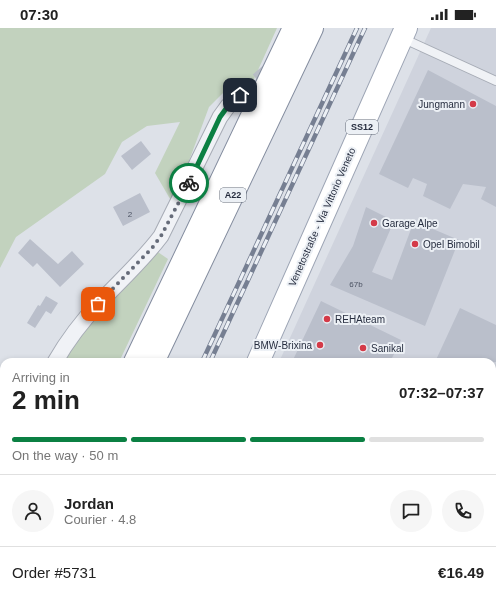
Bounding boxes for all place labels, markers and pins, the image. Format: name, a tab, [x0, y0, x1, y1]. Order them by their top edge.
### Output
pin	[223, 78, 257, 112]
place label: Jungmann	[418, 99, 465, 110]
marker: Jungmann	[468, 99, 478, 109]
marker: Garage Alpe	[369, 218, 379, 228]
place label: Garage Alpe	[382, 218, 438, 229]
marker: Opel Bimobil	[410, 239, 420, 249]
place label: Opel Bimobil	[423, 239, 480, 250]
pin	[81, 287, 115, 321]
marker: REHAteam	[322, 314, 332, 324]
place label: REHAteam	[335, 314, 385, 325]
place label: BMW-Brixina	[254, 340, 312, 351]
marker: BMW-Brixina	[315, 340, 325, 350]
marker: Sanikal	[358, 343, 368, 353]
place label: Sanikal	[371, 343, 404, 354]

